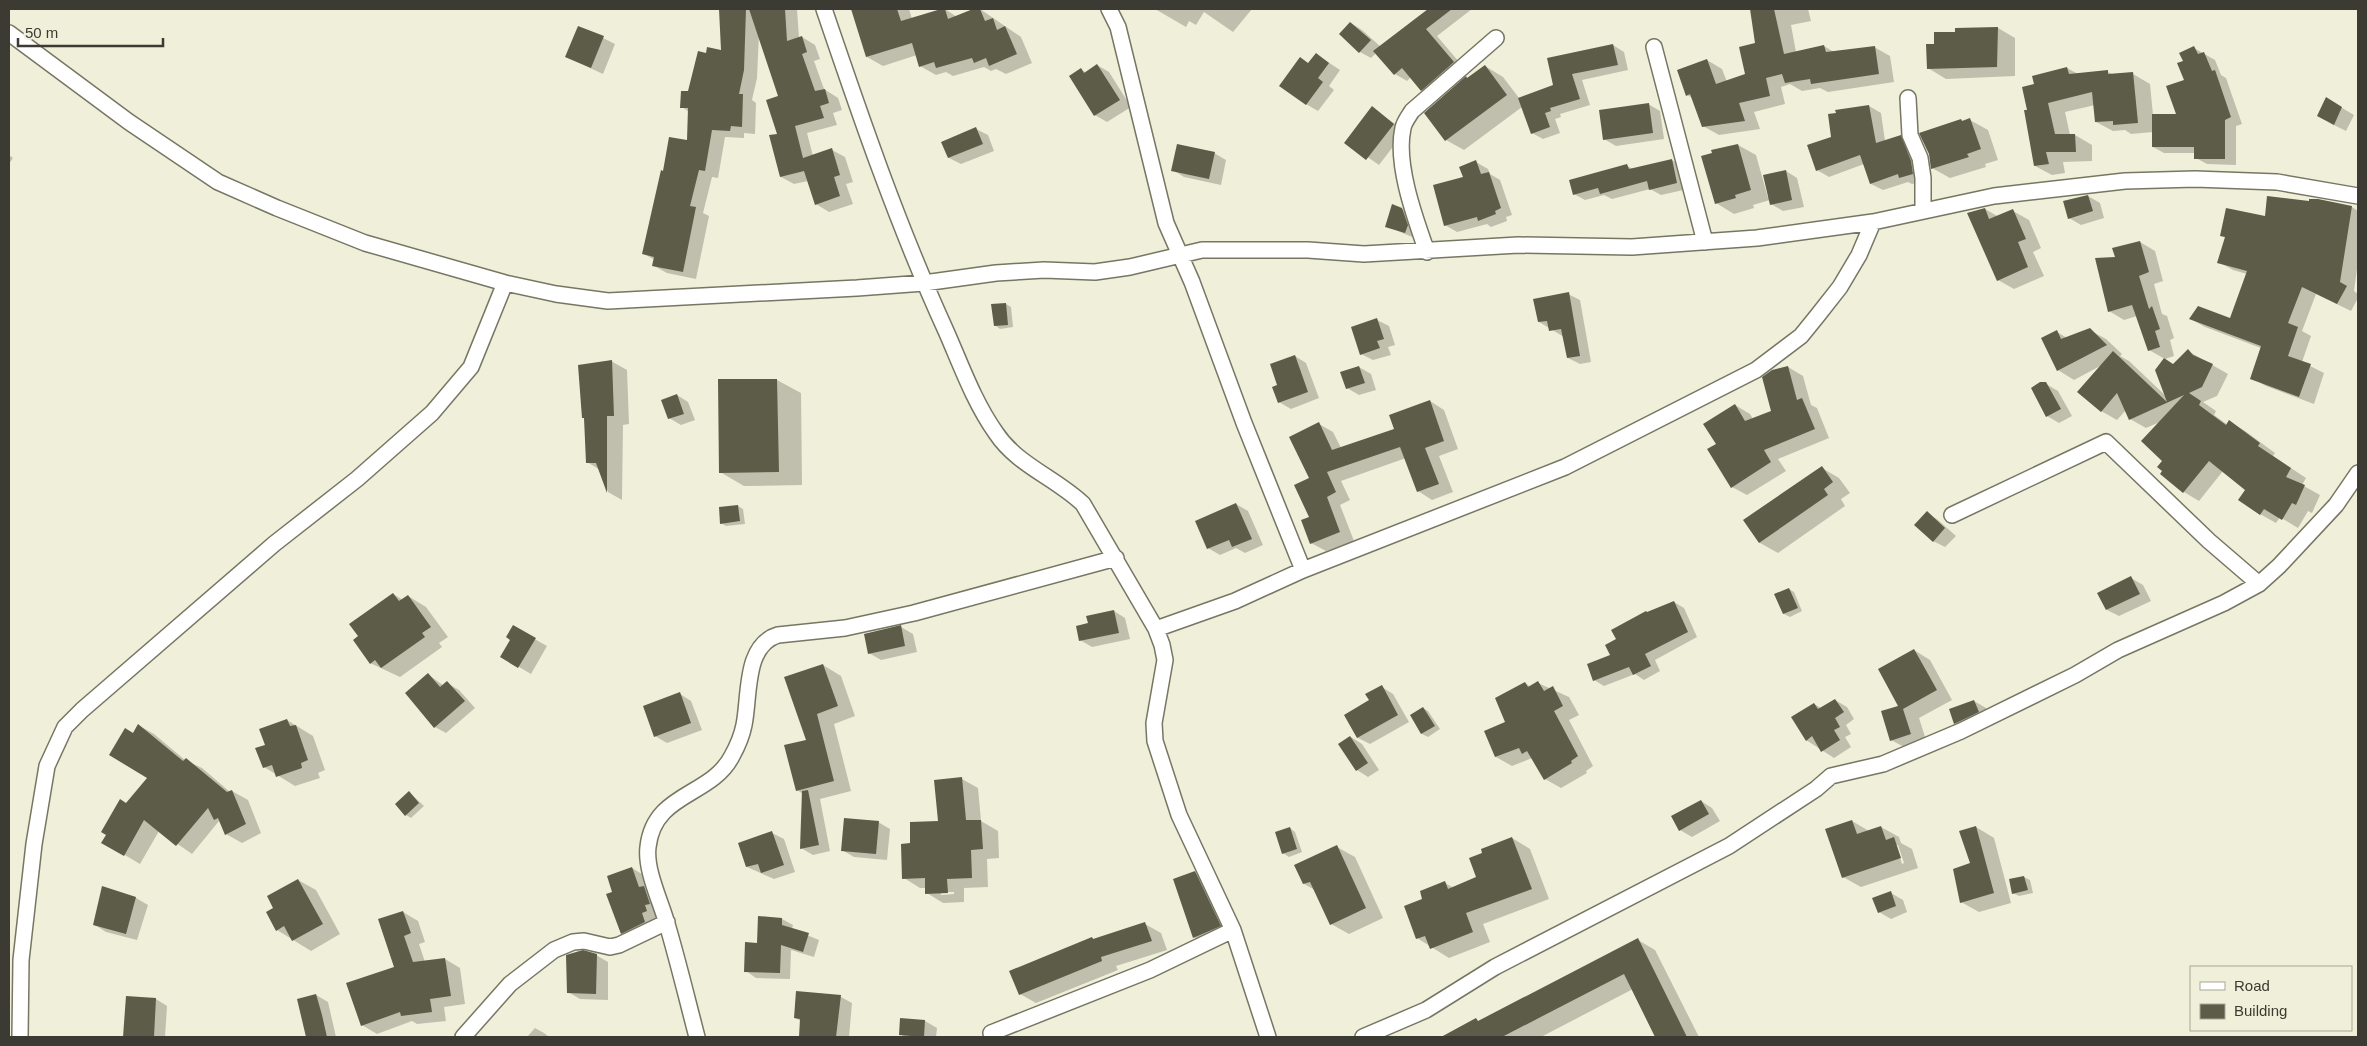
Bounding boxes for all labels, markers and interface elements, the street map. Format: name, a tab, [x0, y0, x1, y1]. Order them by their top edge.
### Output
scale bar	[18, 15, 162, 47]
text: 50 m	[25, 24, 58, 41]
legend	[2190, 966, 2352, 1031]
text: Road	[2234, 977, 2270, 994]
text: Building	[2234, 1002, 2287, 1019]

